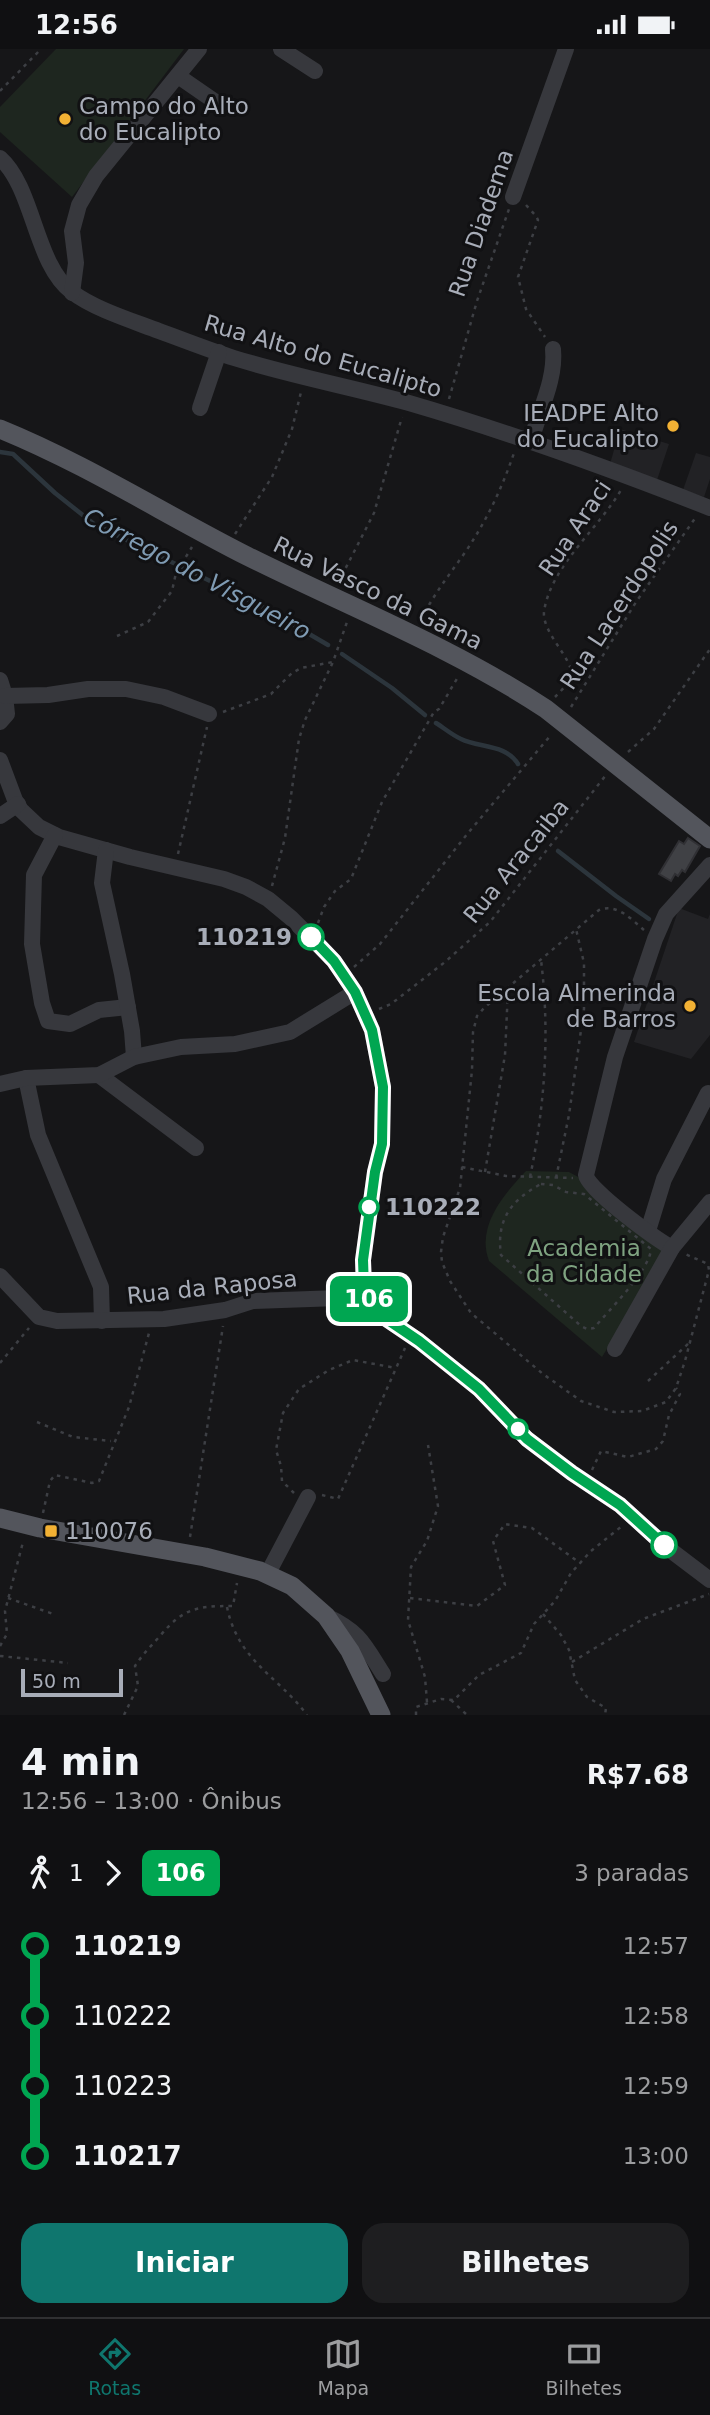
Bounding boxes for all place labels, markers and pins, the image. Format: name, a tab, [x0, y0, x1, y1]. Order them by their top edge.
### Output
place label: Campo do Alto do Eucalipto	[79, 93, 249, 145]
marker: Campo do Alto do Eucalipto	[57, 111, 73, 127]
place label: IEADPE Alto do Eucalipto	[517, 400, 659, 452]
marker: IEADPE Alto do Eucalipto	[665, 418, 681, 434]
place label: 110219	[196, 924, 292, 950]
marker: 110219	[298, 924, 324, 950]
place label: Escola Almerinda de Barros	[477, 980, 676, 1032]
marker: Escola Almerinda de Barros	[682, 998, 698, 1014]
place label: 110222	[385, 1194, 481, 1220]
marker: 110222	[359, 1197, 379, 1217]
unlabelled marker	[508, 1419, 528, 1439]
place label: 110076	[65, 1518, 153, 1544]
marker: 110076	[43, 1523, 59, 1539]
unlabelled marker	[651, 1532, 677, 1558]

